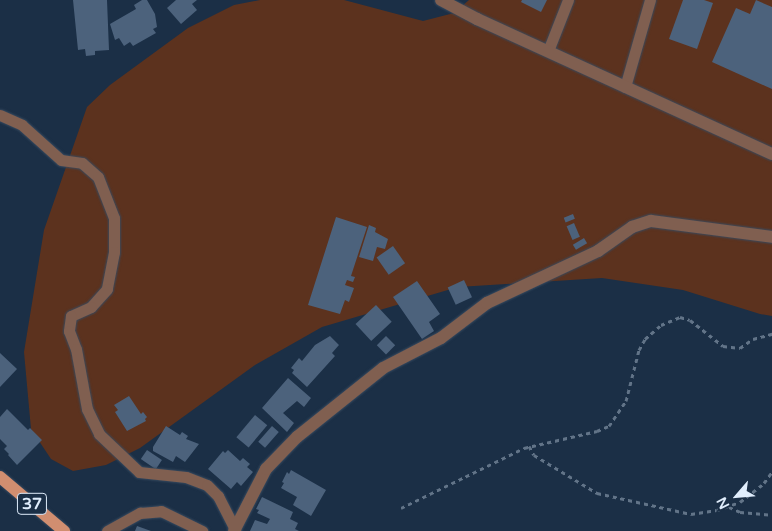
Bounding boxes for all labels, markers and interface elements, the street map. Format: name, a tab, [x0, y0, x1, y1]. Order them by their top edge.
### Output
north arrow	[712, 471, 762, 521]
road number: 37	[16, 490, 48, 518]
text: N	[713, 494, 733, 512]

